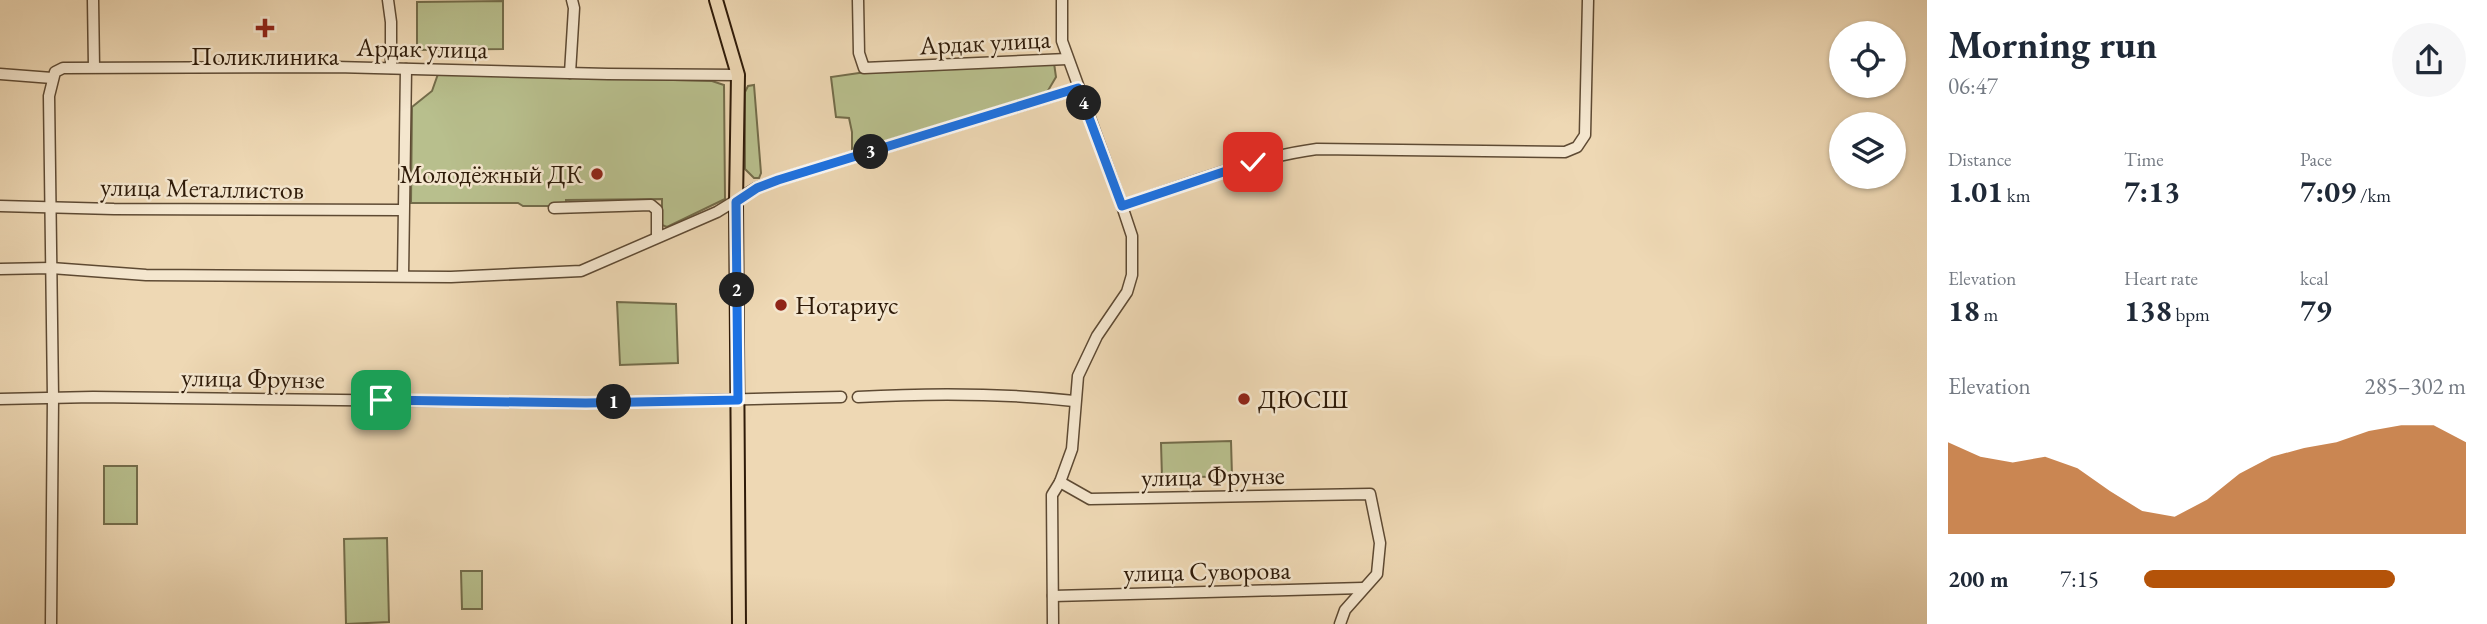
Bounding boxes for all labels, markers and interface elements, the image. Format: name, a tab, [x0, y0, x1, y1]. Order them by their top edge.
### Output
marker: Поликлиника	[255, 18, 275, 38]
text: Morning run	[1948, 20, 2157, 69]
map controls	[1829, 21, 1906, 189]
button: locate	[1829, 21, 1906, 98]
street label: Ардак улица	[918, 22, 1052, 62]
button: share	[2392, 23, 2466, 97]
street label: Ардак улица	[355, 30, 489, 66]
place label: Поликлиника	[191, 39, 340, 73]
text: 06:47	[1948, 71, 1998, 101]
pin: 4	[1066, 86, 1102, 120]
text: 4	[1078, 90, 1089, 115]
button: layers	[1829, 112, 1906, 189]
pin	[1223, 132, 1283, 192]
pin: 3	[854, 134, 888, 170]
text: 3	[865, 139, 876, 164]
icon: check	[1234, 143, 1272, 181]
text: Distance	[1948, 147, 2011, 172]
text: Time	[2124, 147, 2164, 172]
text: Pace	[2300, 147, 2332, 172]
place label: Молодёжный ДК	[399, 157, 584, 191]
marker: Молодёжный ДК	[589, 166, 605, 182]
street label: улица Металлистов	[100, 169, 304, 207]
text: 1.01	[1948, 172, 2003, 211]
text: 7:13	[2124, 172, 2180, 211]
text: 7:09	[2300, 172, 2356, 211]
text: km	[2003, 183, 2031, 208]
text: /km	[2356, 183, 2391, 208]
text: Elevation	[1948, 266, 2016, 291]
text: Heart rate	[2124, 266, 2198, 291]
text: kcal	[2300, 266, 2329, 291]
pin: 2	[720, 272, 754, 308]
text: 2	[731, 277, 742, 302]
place label: Нотариус	[795, 288, 899, 322]
text: 18	[1948, 291, 1980, 330]
text: 138	[2124, 291, 2172, 330]
text: 79	[2300, 291, 2332, 330]
marker: Нотариус	[773, 297, 789, 313]
text: m	[1980, 302, 1998, 327]
text: bpm	[2172, 302, 2210, 327]
street label: улица Фрунзе	[181, 360, 325, 396]
pin	[351, 370, 411, 430]
text: Elevation	[1948, 371, 2031, 401]
text: 285–302 m	[2365, 371, 2466, 401]
icon: arrive	[362, 381, 400, 419]
place label: ДЮСШ	[1258, 382, 1349, 416]
pin: 1	[596, 384, 632, 420]
text: 1	[608, 389, 619, 414]
marker: ДЮСШ	[1236, 391, 1252, 407]
street label: улица Фрунзе	[1141, 458, 1285, 494]
street label: улица Суворова	[1123, 553, 1292, 589]
text: 200 m	[1948, 564, 2009, 594]
text: 7:15	[2060, 564, 2099, 594]

